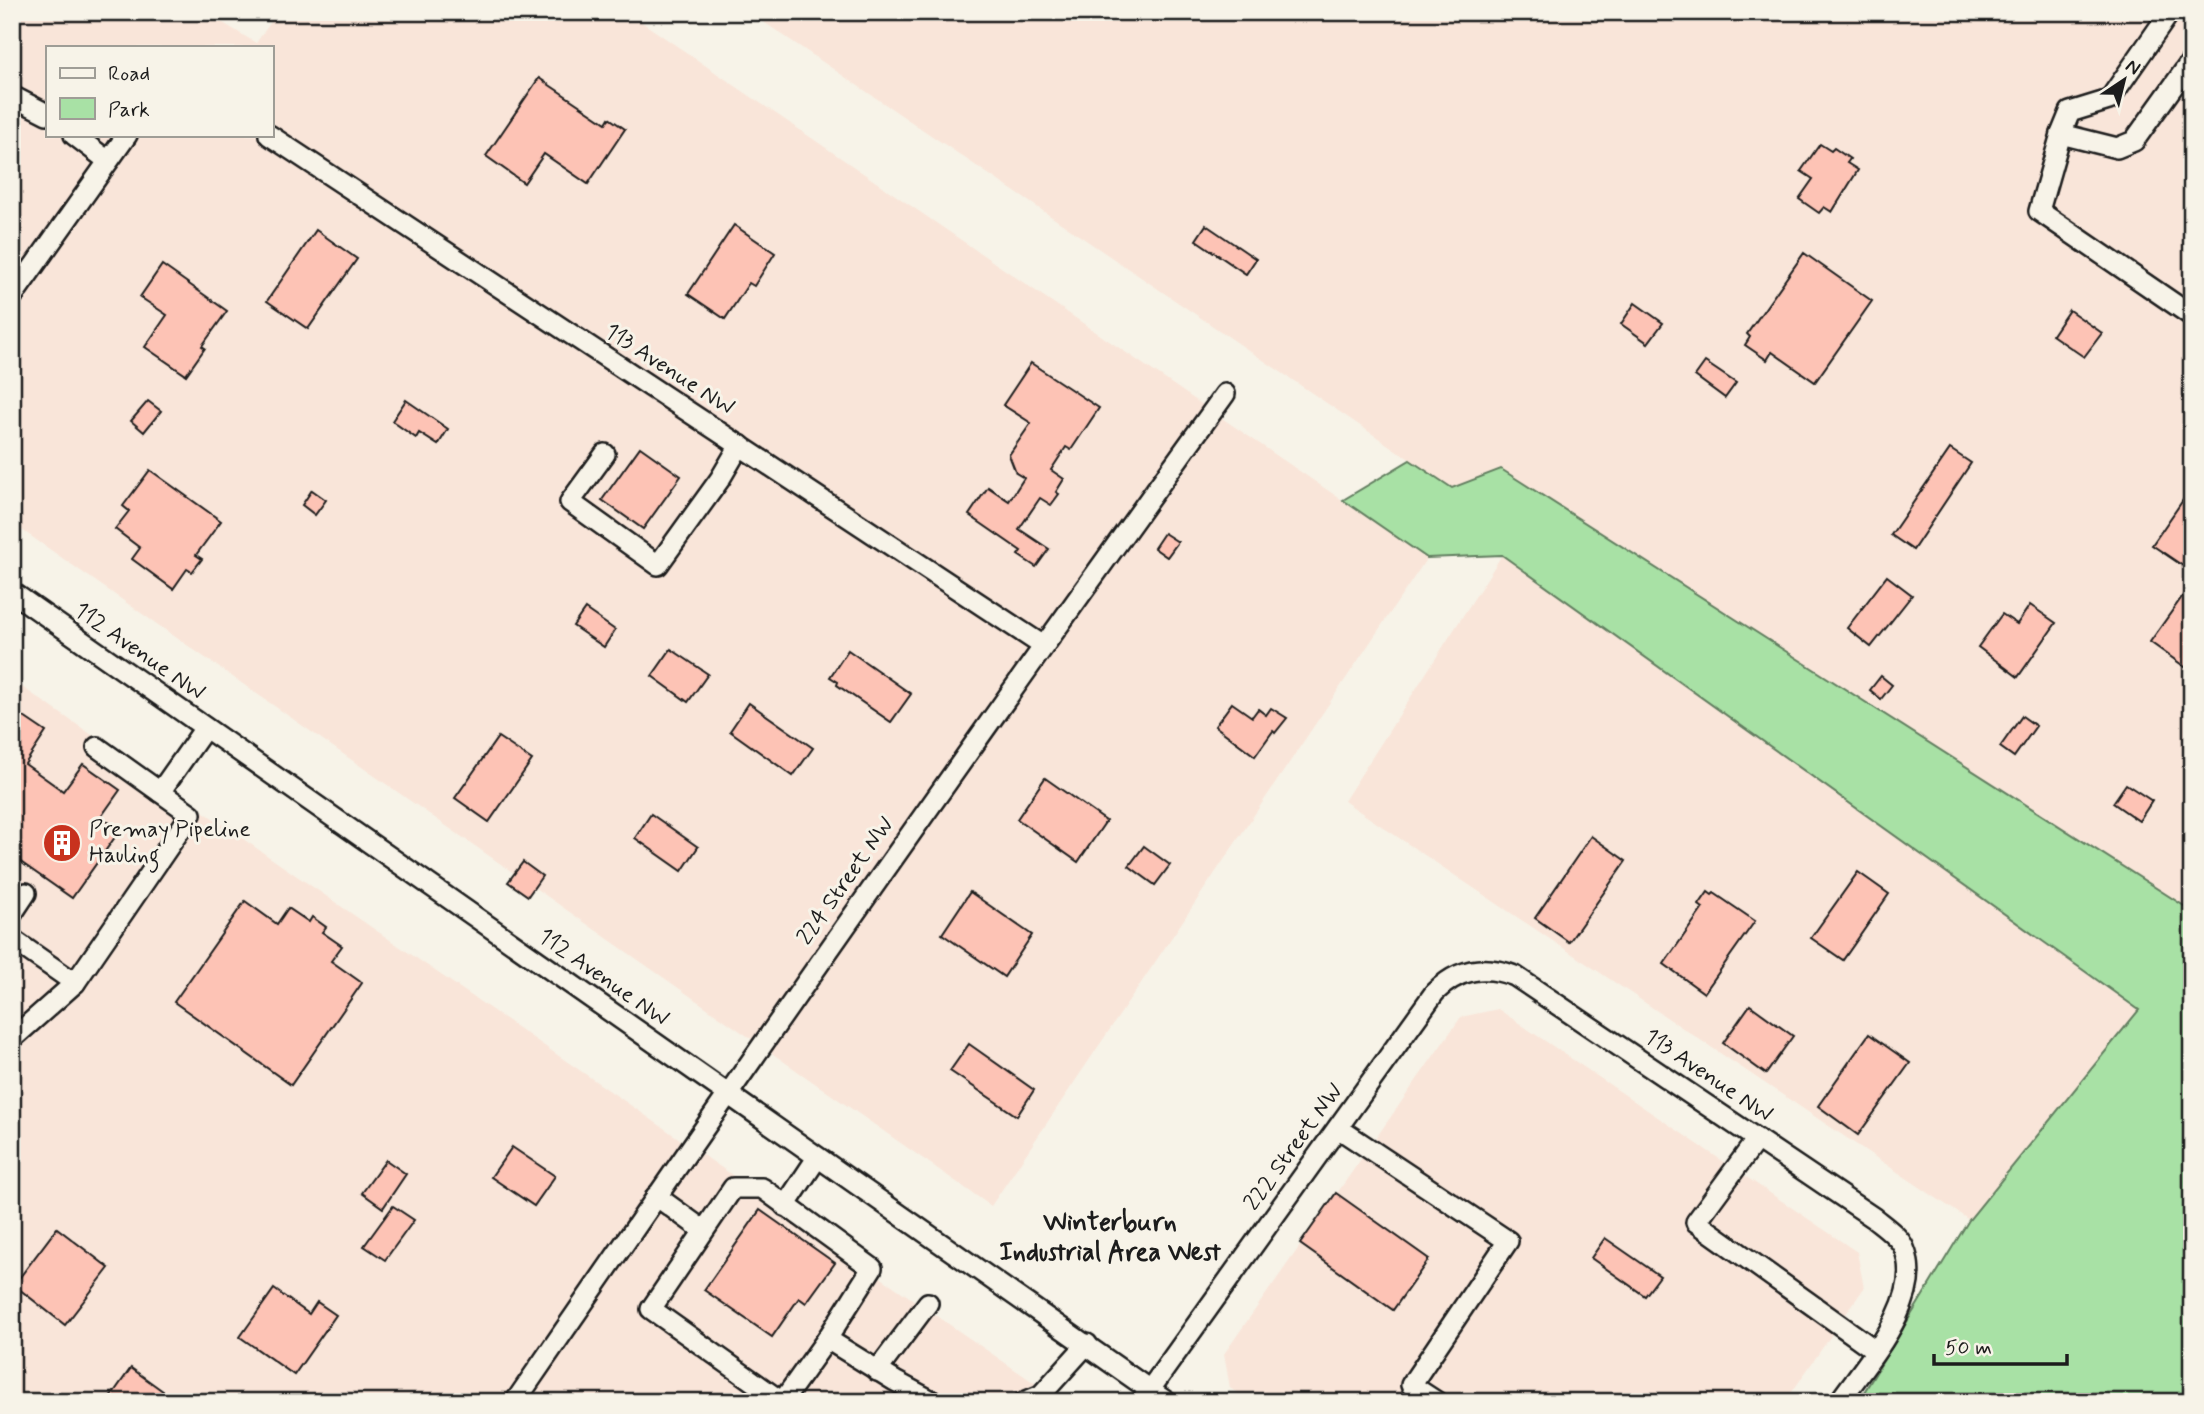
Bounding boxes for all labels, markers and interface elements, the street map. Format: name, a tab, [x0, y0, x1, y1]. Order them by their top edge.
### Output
legend	[46, 46, 273, 136]
north arrow	[2088, 46, 2158, 116]
text: N	[2121, 53, 2145, 81]
text: Road	[108, 60, 150, 88]
text: Park	[108, 96, 150, 124]
street label: 113 Avenue NW	[599, 317, 739, 423]
street label: 112 Avenue NW	[68, 596, 210, 708]
street label: 224 Street NW	[791, 811, 901, 951]
place label: Premay Pipeline Hauling	[89, 815, 251, 873]
building icon: Premay Pipeline Hauling	[41, 822, 83, 864]
street label: 112 Avenue NW	[532, 922, 674, 1034]
street label: 113 Avenue NW	[1638, 1022, 1778, 1130]
street label: 222 Street NW	[1238, 1077, 1350, 1217]
district label: Winterburn Industrial Area West	[999, 1206, 1222, 1270]
scale bar	[1934, 1323, 2068, 1367]
text: 50 m	[1945, 1334, 1992, 1362]

